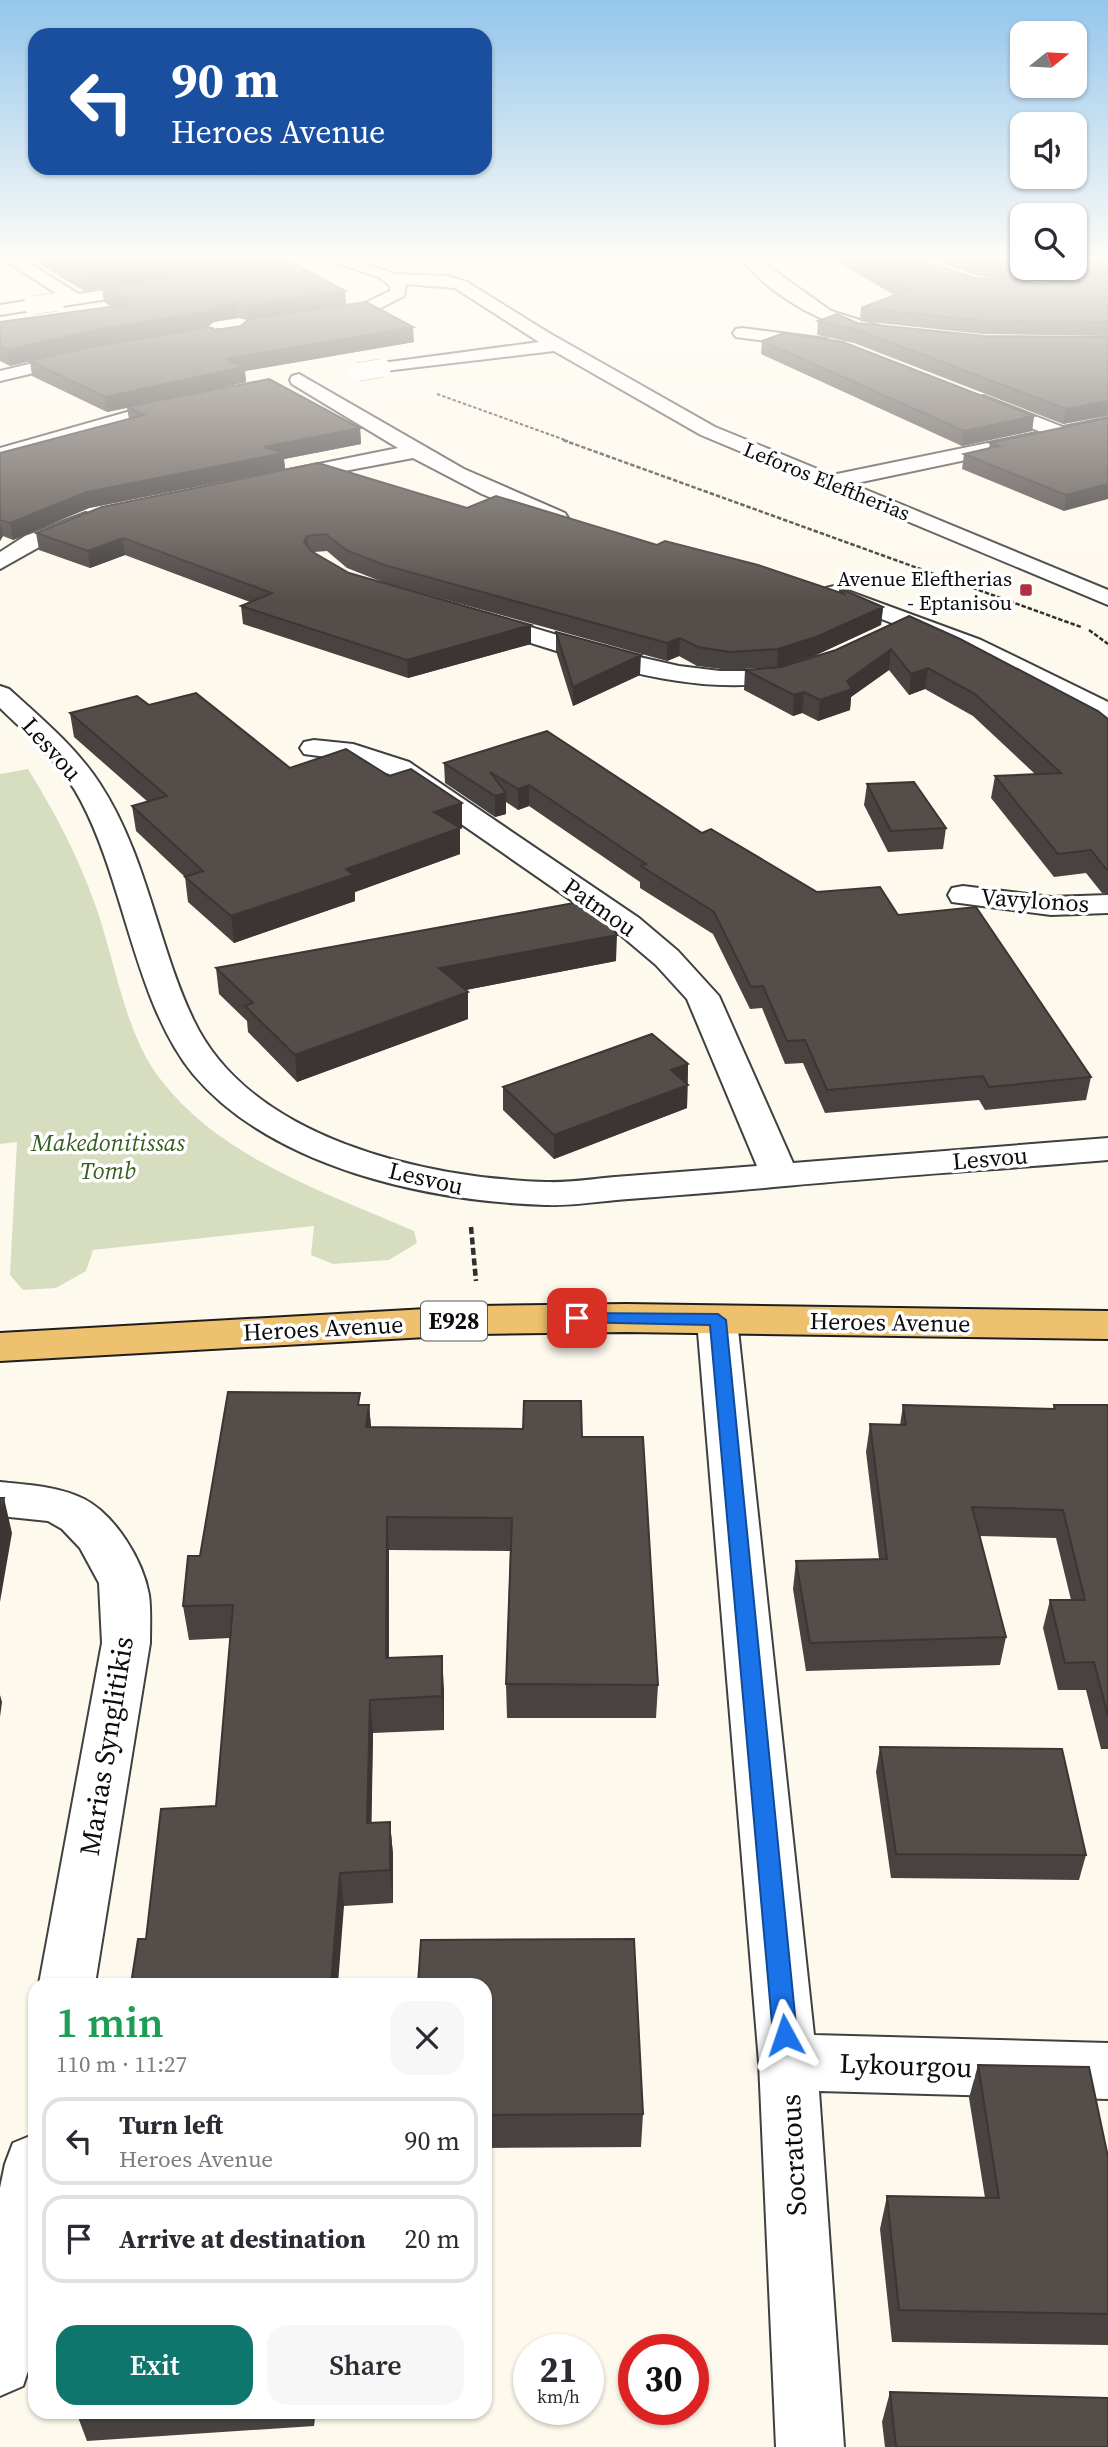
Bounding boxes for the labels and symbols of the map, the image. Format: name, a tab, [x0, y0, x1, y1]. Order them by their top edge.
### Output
north arrow	[1010, 21, 1087, 98]
street label: Leforos Eleftherias	[739, 434, 915, 528]
place label: Avenue Eleftherias - Eptanisou	[837, 564, 1012, 617]
marker: Avenue Eleftherias - Eptanisou	[1018, 582, 1034, 598]
street label: Lesvou	[14, 710, 90, 788]
street label: Patmou	[557, 870, 643, 944]
street label: Vavylonos	[980, 880, 1090, 920]
park label: Makedonitissas Tomb	[30, 1126, 185, 1187]
street label: Lesvou	[951, 1138, 1029, 1178]
street label: Lesvou	[385, 1153, 467, 1203]
pin	[547, 1288, 607, 1348]
road number: E928	[421, 1302, 487, 1340]
street label: Heroes Avenue	[809, 1304, 971, 1340]
street label: Heroes Avenue	[242, 1307, 404, 1349]
street label: Marias Synglitikis	[70, 1634, 142, 1858]
position arrow	[748, 1998, 822, 2072]
street label: Lykourgou	[839, 2044, 973, 2086]
street label: Socratous	[771, 2093, 815, 2217]
speed limit sign: 30	[618, 2334, 709, 2425]

